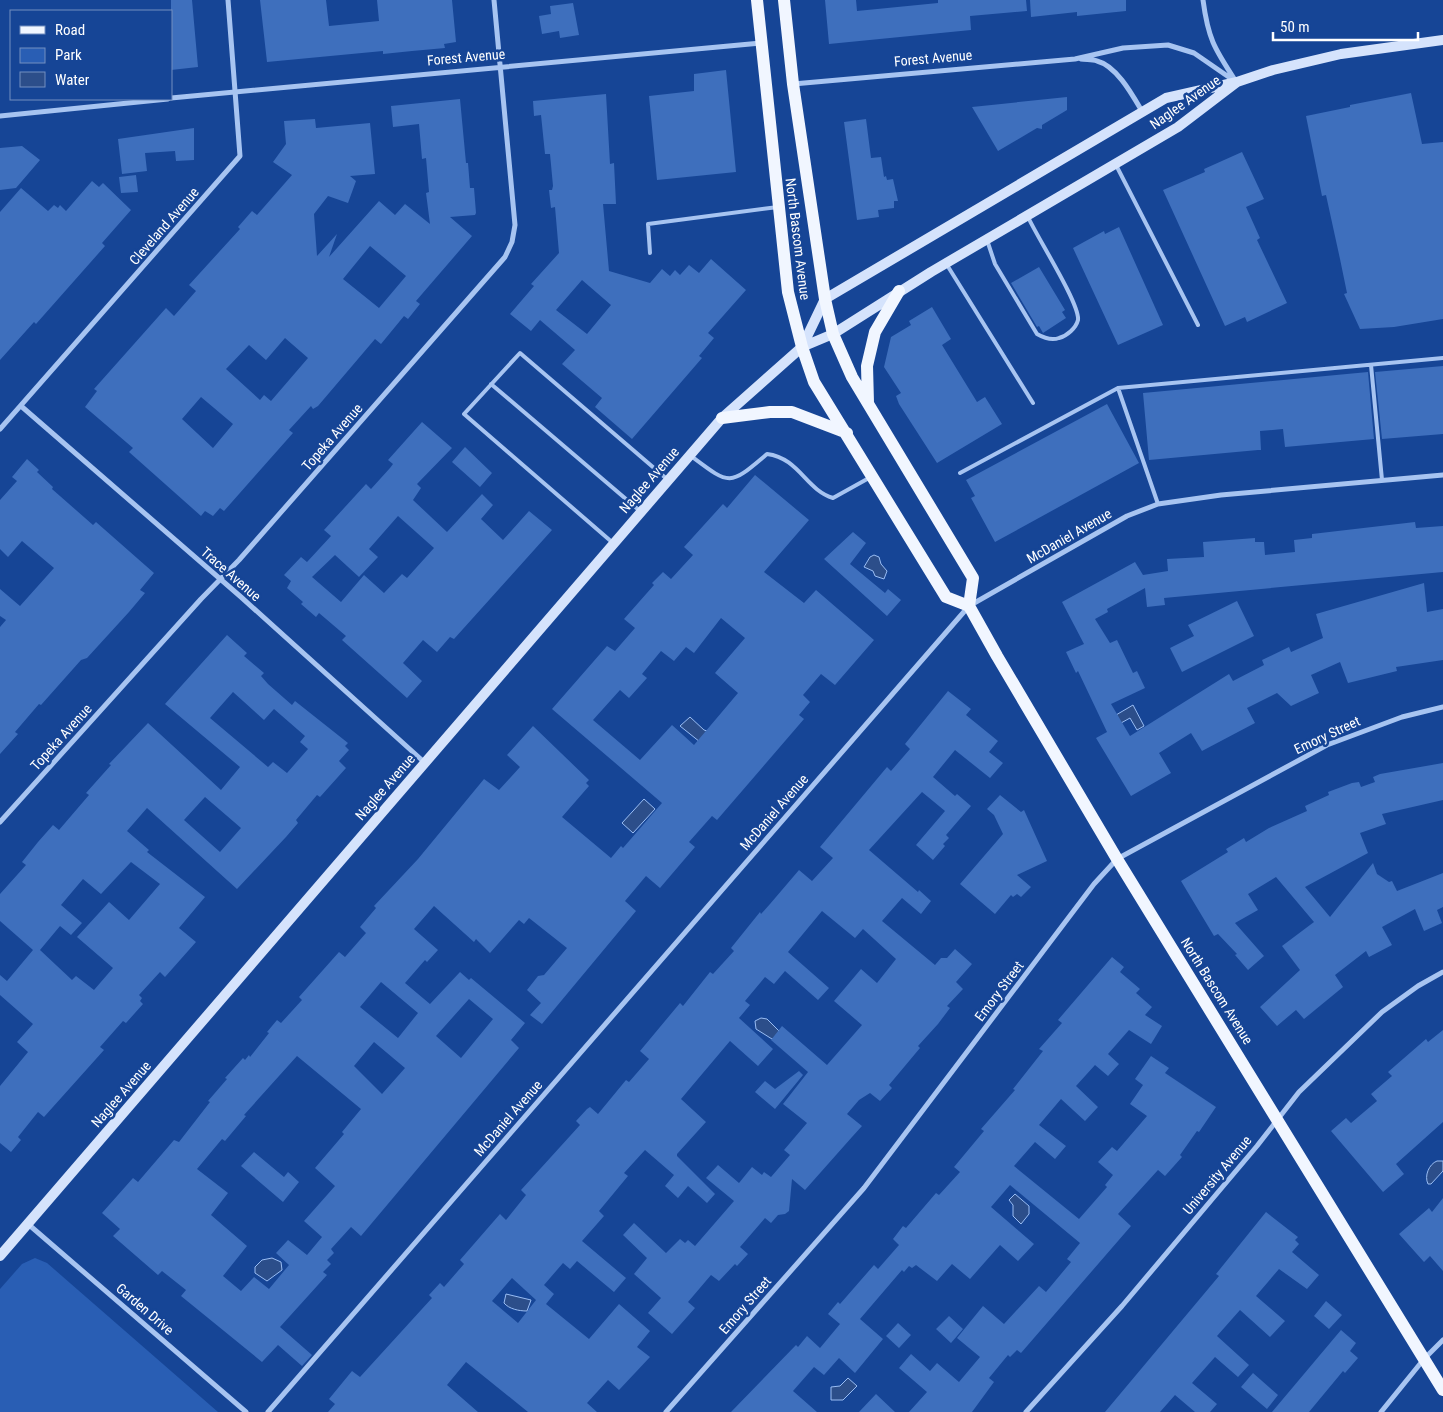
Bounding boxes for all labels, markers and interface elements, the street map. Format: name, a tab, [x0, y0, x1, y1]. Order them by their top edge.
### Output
legend	[10, 10, 172, 100]
scale bar	[1273, 10, 1418, 42]
text: 50 m	[1280, 18, 1310, 36]
text: Road	[55, 21, 85, 39]
text: Park	[55, 46, 82, 64]
street label: Forest Avenue	[426, 46, 506, 68]
street label: Forest Avenue	[893, 47, 973, 69]
text: Water	[55, 71, 90, 89]
street label: Naglee Avenue	[1147, 72, 1224, 132]
street label: North Bascom Avenue	[783, 177, 813, 301]
street label: Cleveland Avenue	[126, 184, 202, 268]
street label: Topeka Avenue	[299, 400, 366, 474]
street label: Naglee Avenue	[616, 443, 682, 516]
street label: McDaniel Avenue	[1024, 505, 1115, 567]
street label: Trace Avenue	[198, 544, 265, 605]
street label: Topeka Avenue	[27, 700, 95, 773]
street label: Emory Street	[1292, 713, 1362, 757]
street label: Naglee Avenue	[352, 750, 418, 823]
street label: McDaniel Avenue	[737, 771, 811, 853]
street label: North Bascom Avenue	[1178, 935, 1257, 1048]
street label: Emory Street	[971, 958, 1027, 1024]
street label: Naglee Avenue	[88, 1057, 154, 1130]
street label: McDaniel Avenue	[471, 1077, 545, 1159]
street label: University Avenue	[1179, 1132, 1255, 1218]
street label: Emory Street	[716, 1273, 774, 1337]
street label: Garden Drive	[113, 1280, 177, 1338]

